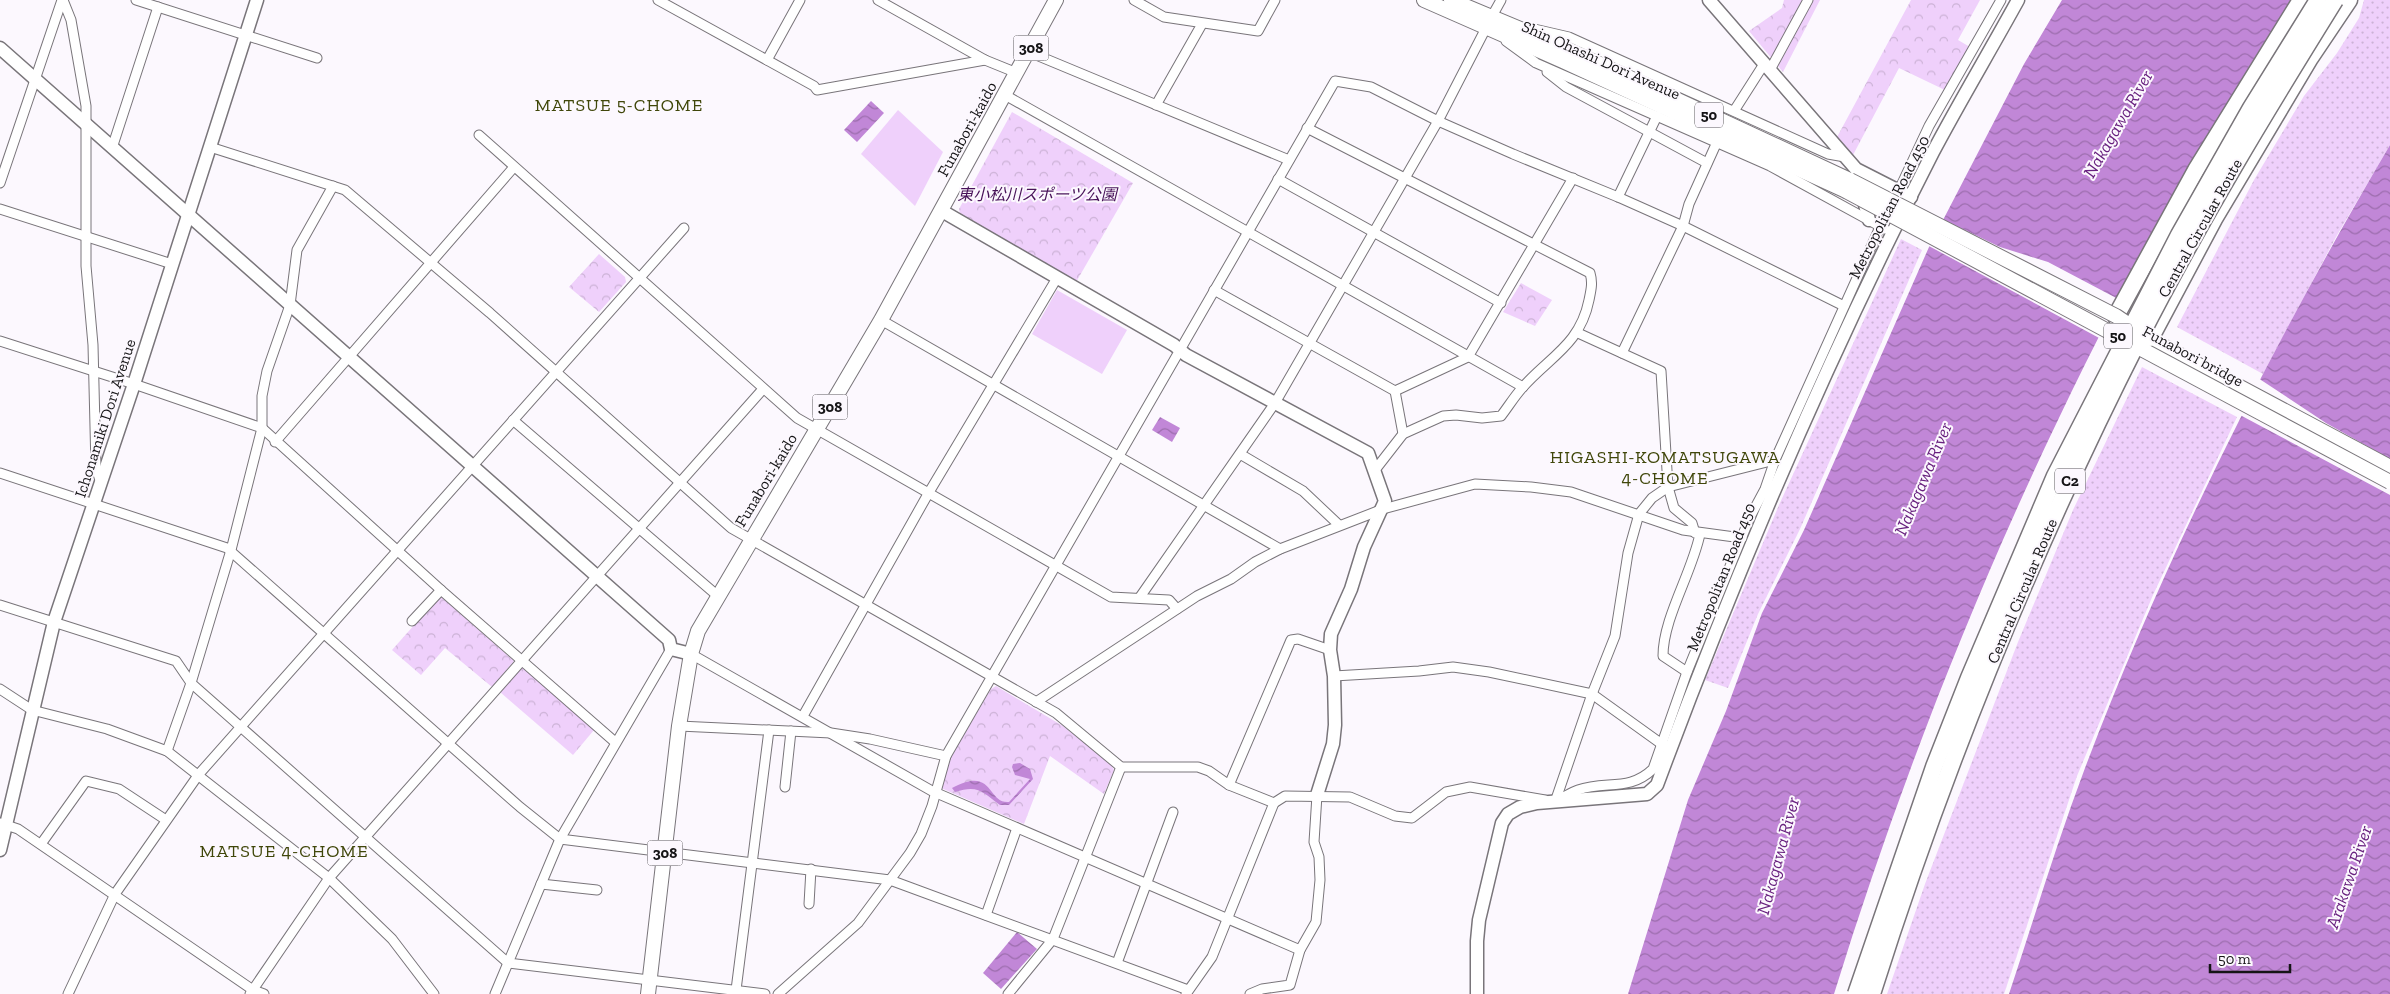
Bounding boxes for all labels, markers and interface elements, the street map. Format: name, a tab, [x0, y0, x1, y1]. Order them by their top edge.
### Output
street label: Shin Ohashi Dori Avenue	[1519, 16, 1683, 104]
road number: 308	[1014, 36, 1048, 60]
water label: Nakagawa River	[2078, 66, 2158, 182]
street label: Funabori-kaido	[933, 78, 1001, 180]
district label: MATSUE 5-CHOME	[535, 94, 703, 116]
road number: 50	[1695, 102, 1723, 128]
street label: Metropolitan Road 450	[1845, 132, 1933, 282]
street label: Central Circular Route	[2154, 155, 2246, 301]
park label: 東小松川スポーツ公園	[957, 185, 1119, 204]
street label: Funabori bridge	[2139, 322, 2247, 390]
road number: 50	[2104, 324, 2132, 348]
street label: Ichonamiki Dori Avenue	[70, 336, 140, 500]
road number: 308	[812, 394, 848, 420]
water label: Nakagawa River	[1889, 419, 1957, 539]
street label: Funabori-kaido	[731, 430, 801, 530]
district label: HIGASHI-KOMATSUGAWA 4-CHOME	[1550, 446, 1780, 489]
road number: C2	[2055, 468, 2085, 494]
street label: Metropolitan Road 450	[1683, 500, 1759, 654]
street label: Central Circular Route	[1983, 516, 2061, 666]
water label: Nakagawa River	[1752, 794, 1804, 917]
water label: Arakawa River	[2321, 822, 2377, 932]
district label: MATSUE 4-CHOME	[200, 840, 369, 862]
road number: 308	[648, 840, 682, 866]
scale bar	[2210, 942, 2290, 974]
text: 50 m	[2218, 950, 2251, 968]

